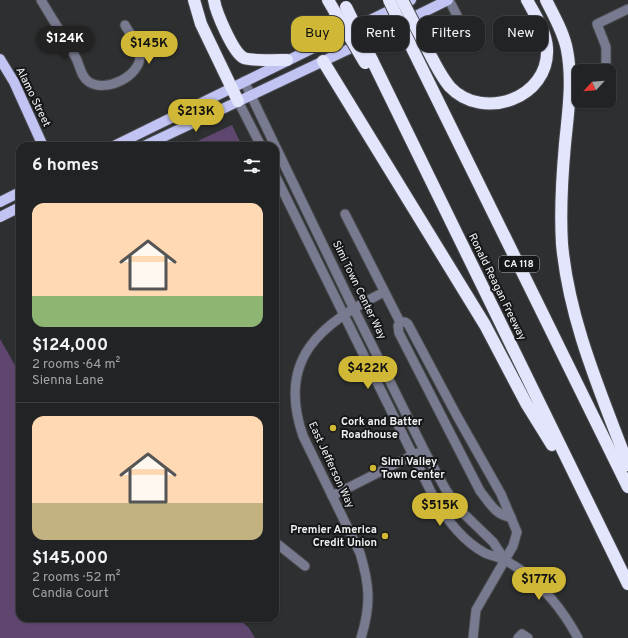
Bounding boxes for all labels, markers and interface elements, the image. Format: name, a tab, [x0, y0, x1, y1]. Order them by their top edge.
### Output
chip: Buy	[291, 16, 344, 52]
chip: Rent	[352, 16, 409, 52]
chip: Filters	[417, 16, 485, 52]
chip: New	[493, 16, 548, 52]
pin: $124K	[37, 26, 93, 60]
text: $124K	[46, 31, 84, 47]
pin: $145K	[121, 31, 177, 65]
text: $145K	[130, 36, 168, 52]
north arrow	[572, 64, 616, 108]
map controls	[572, 64, 616, 108]
street label: Alamo Street	[13, 65, 53, 129]
pin: $213K	[168, 99, 224, 133]
text: $213K	[177, 104, 215, 120]
text: 6 homes	[32, 155, 99, 177]
icon: filters	[241, 155, 263, 177]
icon: home	[112, 229, 184, 301]
street label: Ronald Reagan Freeway	[465, 231, 529, 343]
street label: Simi Town Center Way	[329, 238, 389, 342]
road number: CA 118	[499, 256, 539, 272]
text: $124,000	[32, 335, 108, 357]
pin: $422K	[340, 356, 396, 390]
text: 2 rooms · 64 m²	[32, 357, 120, 373]
text: $422K	[347, 361, 389, 377]
text: Sienna Lane	[32, 373, 104, 389]
place label: Cork and Batter Roadhouse	[341, 415, 423, 442]
street label: East Jefferson Way	[305, 419, 357, 511]
marker: Cork and Batter Roadhouse	[328, 423, 338, 433]
icon: home	[112, 442, 184, 514]
place label: Simi Valley Town Center	[381, 455, 445, 482]
marker: Simi Valley Town Center	[368, 463, 378, 473]
pin: $515K	[412, 493, 468, 527]
text: $515K	[421, 498, 459, 514]
place label: Premier America Credit Union	[290, 523, 377, 550]
marker: Premier America Credit Union	[380, 531, 390, 541]
text: $145,000	[32, 548, 108, 570]
pin: $177K	[511, 567, 567, 601]
text: 2 rooms · 52 m²	[32, 570, 120, 586]
text: $177K	[521, 572, 557, 588]
text: Candia Court	[32, 586, 109, 602]

